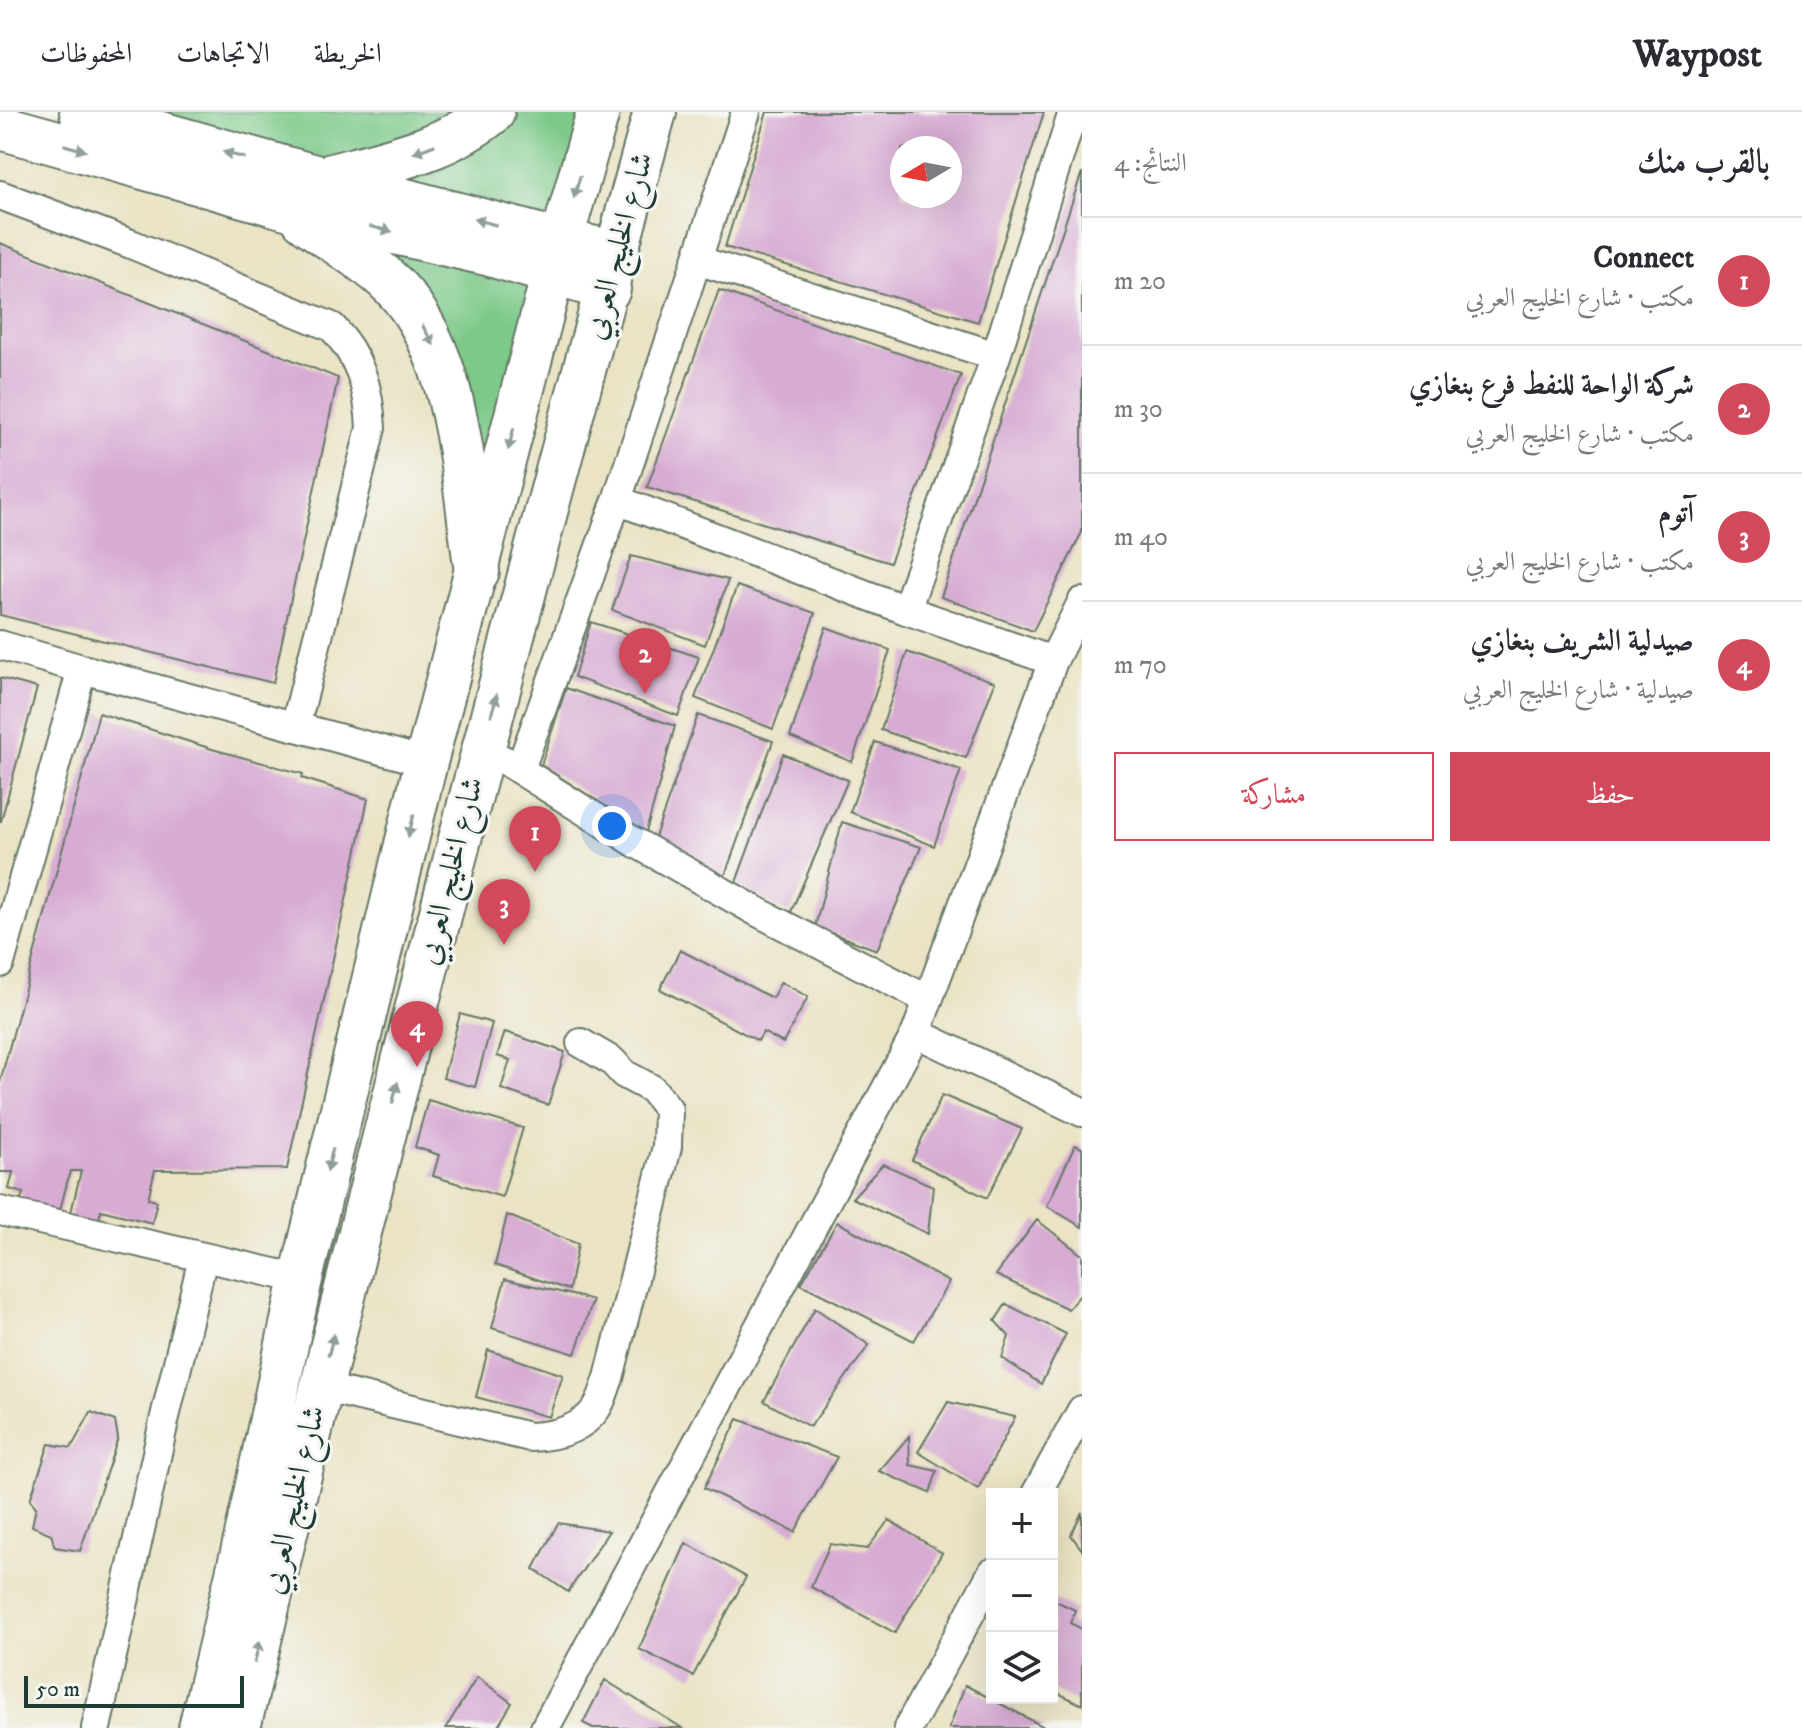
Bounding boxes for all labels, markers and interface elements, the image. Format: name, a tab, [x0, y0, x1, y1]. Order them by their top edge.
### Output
text: Waypost	[1633, 31, 1762, 79]
text: المحفوظات	[40, 36, 132, 71]
text: الاتجاهات	[176, 36, 270, 71]
text: الخريطة	[314, 36, 382, 71]
north arrow	[890, 136, 962, 208]
text: بالقرب منك	[1637, 141, 1770, 183]
one-way arrow	[64, 142, 88, 155]
one-way arrow	[412, 143, 436, 156]
text: النتائج: 4	[1114, 147, 1187, 180]
one-way arrow	[222, 148, 247, 160]
street label: شارع الخليج العربي	[575, 148, 669, 346]
one-way arrow	[570, 175, 583, 199]
one-way arrow	[473, 215, 498, 227]
one-way arrow	[368, 223, 393, 235]
text: Connect	[1593, 240, 1694, 277]
text: 20 m	[1114, 265, 1166, 298]
text: 1	[1739, 265, 1749, 298]
text: مكتب · شارع الخليج العربي	[1466, 282, 1694, 315]
one-way arrow	[421, 323, 435, 346]
text: شركة الواحة للنفط فرع بنغازي	[1409, 367, 1694, 404]
text: 30 m	[1114, 393, 1163, 426]
text: 2	[1738, 393, 1750, 426]
text: مكتب · شارع الخليج العربي	[1466, 418, 1694, 451]
one-way arrow	[505, 426, 517, 451]
text: آتوم	[1658, 495, 1694, 532]
text: 40 m	[1114, 521, 1168, 554]
text: 3	[1739, 521, 1749, 554]
text: مكتب · شارع الخليج العربي	[1466, 546, 1694, 579]
text: صيدلية الشريف بنغازي	[1470, 623, 1694, 660]
pin: 2	[619, 628, 671, 694]
text: 70 m	[1114, 649, 1167, 682]
text: 4	[1737, 649, 1751, 682]
text: صيدلية · شارع الخليج العربي	[1463, 674, 1694, 707]
one-way arrow	[488, 693, 500, 718]
button: مشاركة	[1114, 752, 1434, 841]
button: حفظ	[1450, 752, 1770, 841]
street label: شارع الخليج العربي	[408, 773, 499, 971]
pin: 1	[509, 806, 561, 872]
your location	[592, 806, 632, 846]
one-way arrow	[404, 813, 416, 838]
pin: 3	[478, 879, 530, 945]
pin: 4	[391, 1001, 443, 1067]
one-way arrow	[389, 1080, 401, 1105]
one-way arrow	[323, 1148, 336, 1173]
one-way arrow	[326, 1332, 338, 1357]
street label: شارع الخليج العربي	[253, 1402, 341, 1600]
map controls	[986, 1488, 1058, 1704]
button: +	[986, 1488, 1058, 1560]
button: −	[986, 1560, 1058, 1632]
button: layers	[986, 1632, 1058, 1704]
one-way arrow	[252, 1640, 264, 1665]
scale bar	[24, 1672, 244, 1708]
text: 50 m	[36, 1676, 80, 1703]

